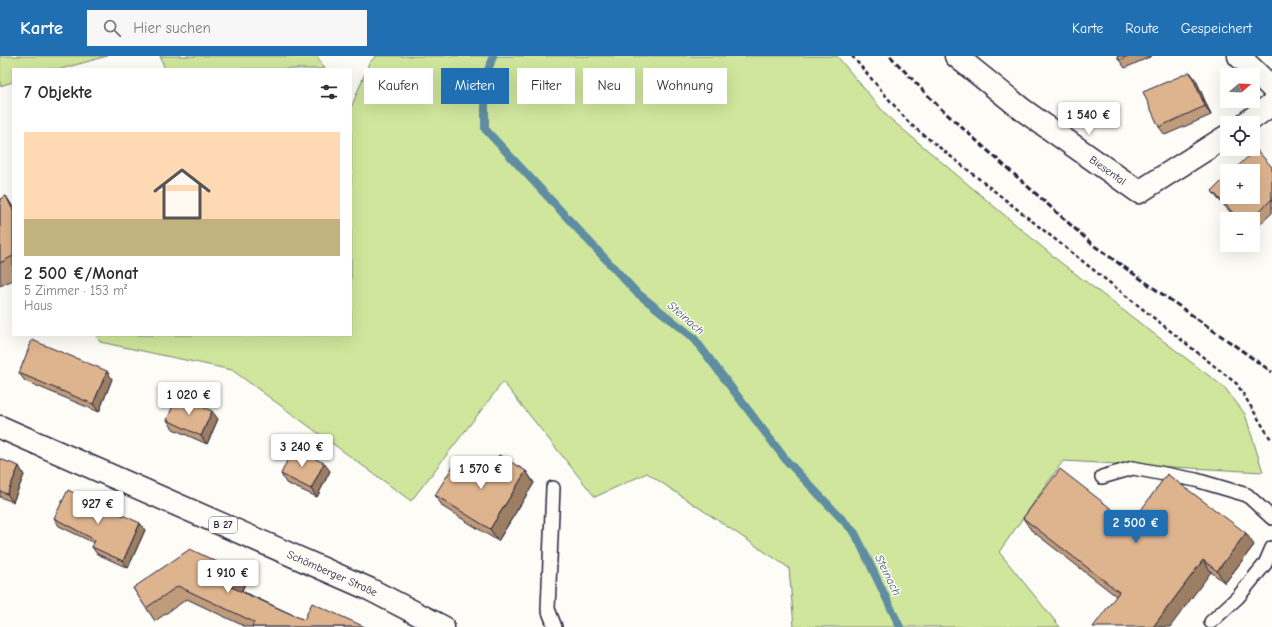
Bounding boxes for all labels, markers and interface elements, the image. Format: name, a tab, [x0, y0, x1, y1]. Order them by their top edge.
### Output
search box	[87, 10, 367, 46]
text: Karte	[20, 17, 63, 39]
icon: search	[101, 17, 123, 39]
text: Hier suchen	[133, 19, 211, 37]
text: Karte	[1072, 20, 1103, 37]
text: Route	[1125, 20, 1159, 37]
text: Gespeichert	[1181, 20, 1252, 37]
chip: Kaufen	[364, 68, 433, 104]
chip: Mieten	[441, 68, 509, 104]
chip: Filter	[517, 68, 575, 104]
chip: Neu	[583, 68, 635, 104]
chip: Wohnung	[643, 68, 727, 104]
north arrow	[1220, 68, 1260, 108]
map controls	[1220, 68, 1260, 252]
icon: filters	[318, 81, 340, 103]
text: 7 Objekte	[24, 83, 92, 102]
pin: 1 540 €	[1052, 102, 1126, 136]
text: 1 540 €	[1067, 107, 1111, 122]
button: locate	[1220, 116, 1260, 156]
street label: Biesental	[1087, 153, 1129, 187]
icon: home	[146, 158, 218, 230]
button: +	[1220, 164, 1260, 204]
button: −	[1220, 212, 1260, 252]
text: 2 500 €/Monat	[24, 264, 138, 283]
text: 5 Zimmer · 153 m²	[24, 283, 127, 298]
text: Haus	[24, 298, 52, 313]
water label: Steinach	[665, 298, 707, 338]
pin: 1 020 €	[152, 382, 226, 416]
text: 1 020 €	[167, 387, 211, 402]
pin: 3 240 €	[265, 434, 339, 468]
text: 3 240 €	[280, 439, 324, 454]
pin: 1 570 €	[444, 456, 518, 490]
text: 1 570 €	[459, 461, 503, 476]
pin: 927 €	[70, 491, 126, 525]
text: 927 €	[82, 496, 114, 511]
pin: 2 500 €	[1099, 510, 1173, 544]
text: 2 500 €	[1113, 515, 1159, 530]
road number: B 27	[209, 517, 237, 533]
street label: Schömberger Straße	[285, 547, 380, 599]
water label: Steinach	[872, 552, 904, 598]
pin: 1 910 €	[191, 560, 265, 594]
text: 1 910 €	[207, 565, 249, 580]

